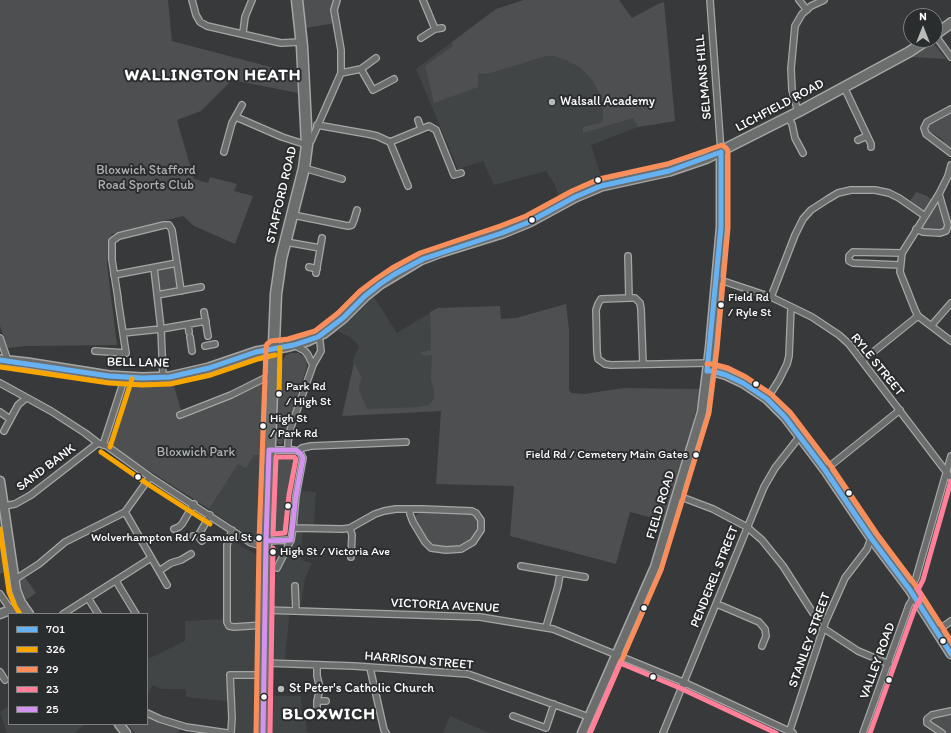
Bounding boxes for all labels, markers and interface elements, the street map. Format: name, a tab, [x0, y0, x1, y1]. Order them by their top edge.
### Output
north arrow	[903, 8, 943, 48]
text: N	[919, 10, 927, 23]
street label: SELMANS HILL	[693, 34, 715, 120]
district label: WALLINGTON HEATH	[125, 66, 301, 86]
street label: LICHFIELD ROAD	[733, 76, 827, 136]
place label: Walsall Academy	[560, 94, 655, 110]
marker: Walsall Academy	[547, 97, 557, 107]
street label: STAFFORD ROAD	[263, 145, 301, 245]
park label: Bloxwich Stafford Road Sports Club	[96, 163, 196, 194]
unlabelled marker	[593, 175, 603, 185]
unlabelled marker	[527, 215, 537, 225]
place label: Field Rd / Ryle St	[728, 291, 772, 319]
marker: Field Rd / Ryle St	[716, 300, 726, 310]
street label: RYLE STREET	[847, 330, 907, 400]
street label: BELL LANE	[107, 355, 169, 371]
unlabelled marker	[751, 379, 761, 389]
place label: Park Rd / High St	[286, 380, 331, 408]
marker: Park Rd / High St	[274, 389, 284, 399]
place label: High St / Park Rd	[270, 412, 318, 440]
marker: High St / Park Rd	[258, 421, 268, 431]
street label: SAND BANK	[13, 441, 79, 495]
park label: Bloxwich Park	[157, 445, 235, 461]
place label: Field Rd / Cemetery Main Gates	[525, 448, 688, 462]
marker: Field Rd / Cemetery Main Gates	[691, 450, 701, 460]
street label: FIELD ROAD	[643, 469, 679, 541]
unlabelled marker	[133, 472, 143, 482]
unlabelled marker	[844, 488, 854, 498]
unlabelled marker	[283, 501, 293, 511]
street label: PENDEREL STREET	[688, 524, 742, 630]
place label: Wolverhampton Rd / Samuel St	[91, 531, 252, 545]
marker: Wolverhampton Rd / Samuel St	[254, 533, 264, 543]
place label: High St / Victoria Ave	[280, 545, 390, 559]
marker: High St / Victoria Ave	[268, 547, 278, 557]
street label: STANLEY STREET	[786, 590, 834, 690]
street label: VICTORIA AVENUE	[390, 595, 500, 617]
unlabelled marker	[639, 603, 649, 613]
legend	[8, 613, 148, 725]
street label: VALLEY ROAD	[857, 621, 899, 701]
text: 701	[46, 622, 65, 636]
unlabelled marker	[938, 636, 948, 646]
text: 326	[46, 642, 65, 656]
street label: HARRISON STREET	[364, 648, 474, 674]
text: 29	[46, 662, 59, 676]
unlabelled marker	[648, 672, 658, 682]
unlabelled marker	[884, 675, 894, 685]
place label: St Peter's Catholic Church	[289, 681, 434, 697]
text: 23	[46, 682, 59, 696]
marker: St Peter's Catholic Church	[276, 684, 286, 694]
unlabelled marker	[259, 692, 269, 702]
text: 25	[46, 702, 59, 716]
district label: BLOXWICH	[283, 705, 375, 725]

